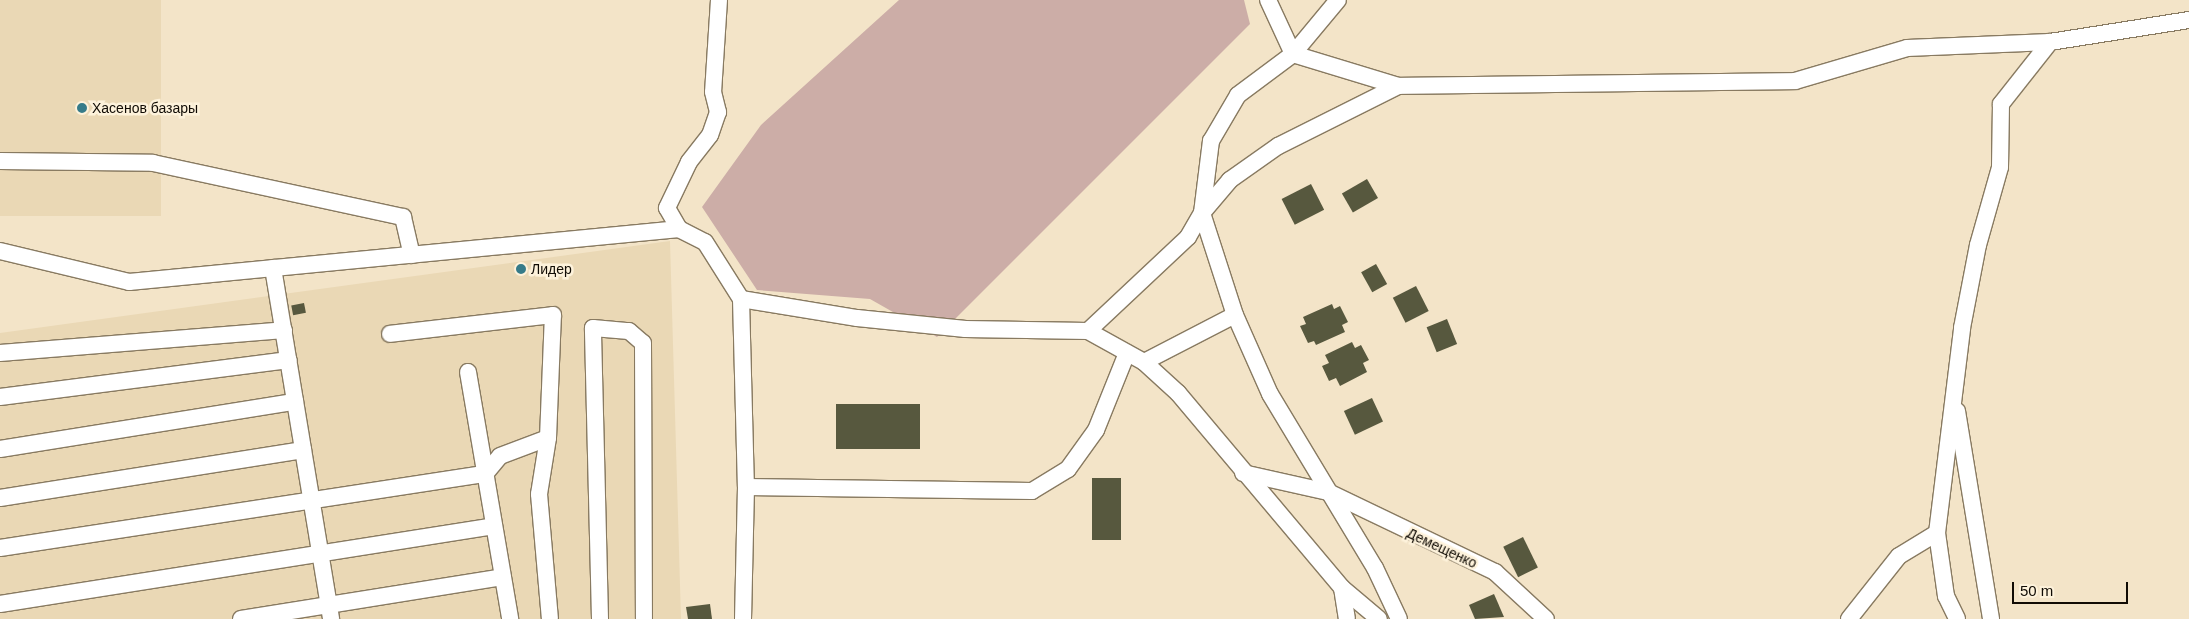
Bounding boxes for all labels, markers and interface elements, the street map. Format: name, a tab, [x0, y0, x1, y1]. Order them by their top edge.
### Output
place label: Хасенов базары	[92, 100, 198, 116]
marker: Хасенов базары	[76, 102, 88, 114]
place label: Лидер	[531, 261, 572, 277]
marker: Лидер	[515, 263, 527, 275]
street label: Демещенко	[1404, 524, 1480, 572]
scale bar	[2014, 572, 2130, 604]
text: 50 m	[2020, 582, 2053, 599]

